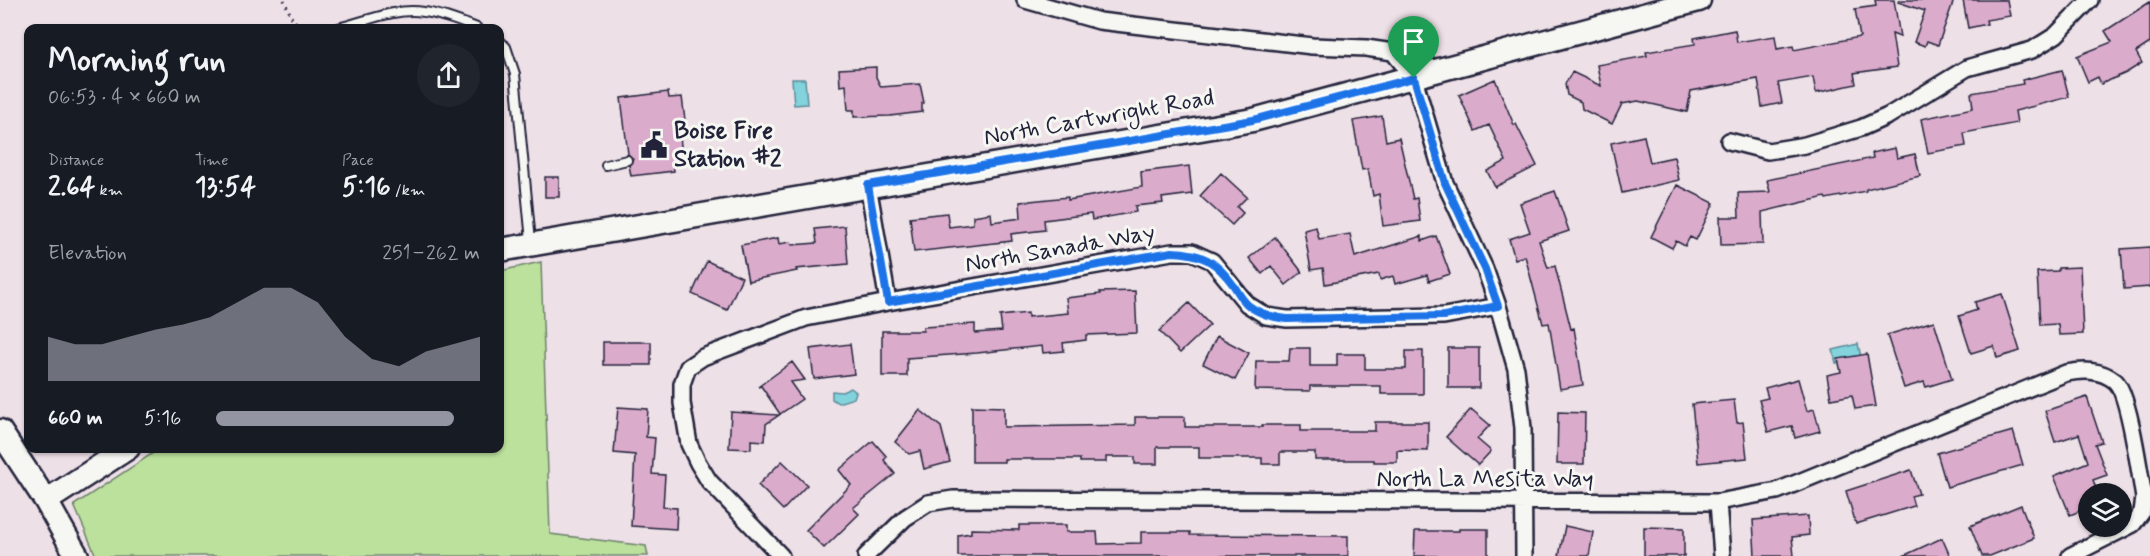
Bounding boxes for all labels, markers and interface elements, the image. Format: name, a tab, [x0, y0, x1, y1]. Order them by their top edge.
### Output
pin	[1388, 16, 1439, 78]
icon: arrive	[1397, 25, 1430, 58]
text: Morning run	[48, 39, 226, 83]
button: share	[417, 44, 480, 107]
street label: North Cartwright Road	[981, 82, 1217, 155]
text: 06:53 · 4 × 660 m	[48, 84, 201, 111]
place label: Boise Fire Station #2	[674, 116, 782, 175]
public building icon: Boise Fire Station #2	[639, 130, 669, 160]
text: Distance	[48, 150, 104, 171]
text: Time	[195, 150, 229, 171]
text: Pace	[342, 150, 374, 171]
text: 2.64	[48, 171, 95, 205]
text: 13:54	[195, 171, 256, 205]
text: 5:16	[342, 171, 391, 205]
text: km	[95, 180, 123, 201]
text: /km	[391, 180, 425, 201]
street label: North Sanada Way	[963, 217, 1157, 281]
text: Elevation	[48, 240, 127, 267]
text: 251–262 m	[382, 240, 480, 267]
text: 660 m	[48, 405, 103, 432]
text: 5:16	[144, 405, 181, 432]
street label: North La Mesita Way	[1376, 464, 1594, 495]
map controls	[2078, 483, 2132, 537]
button: layers	[2078, 483, 2132, 537]

